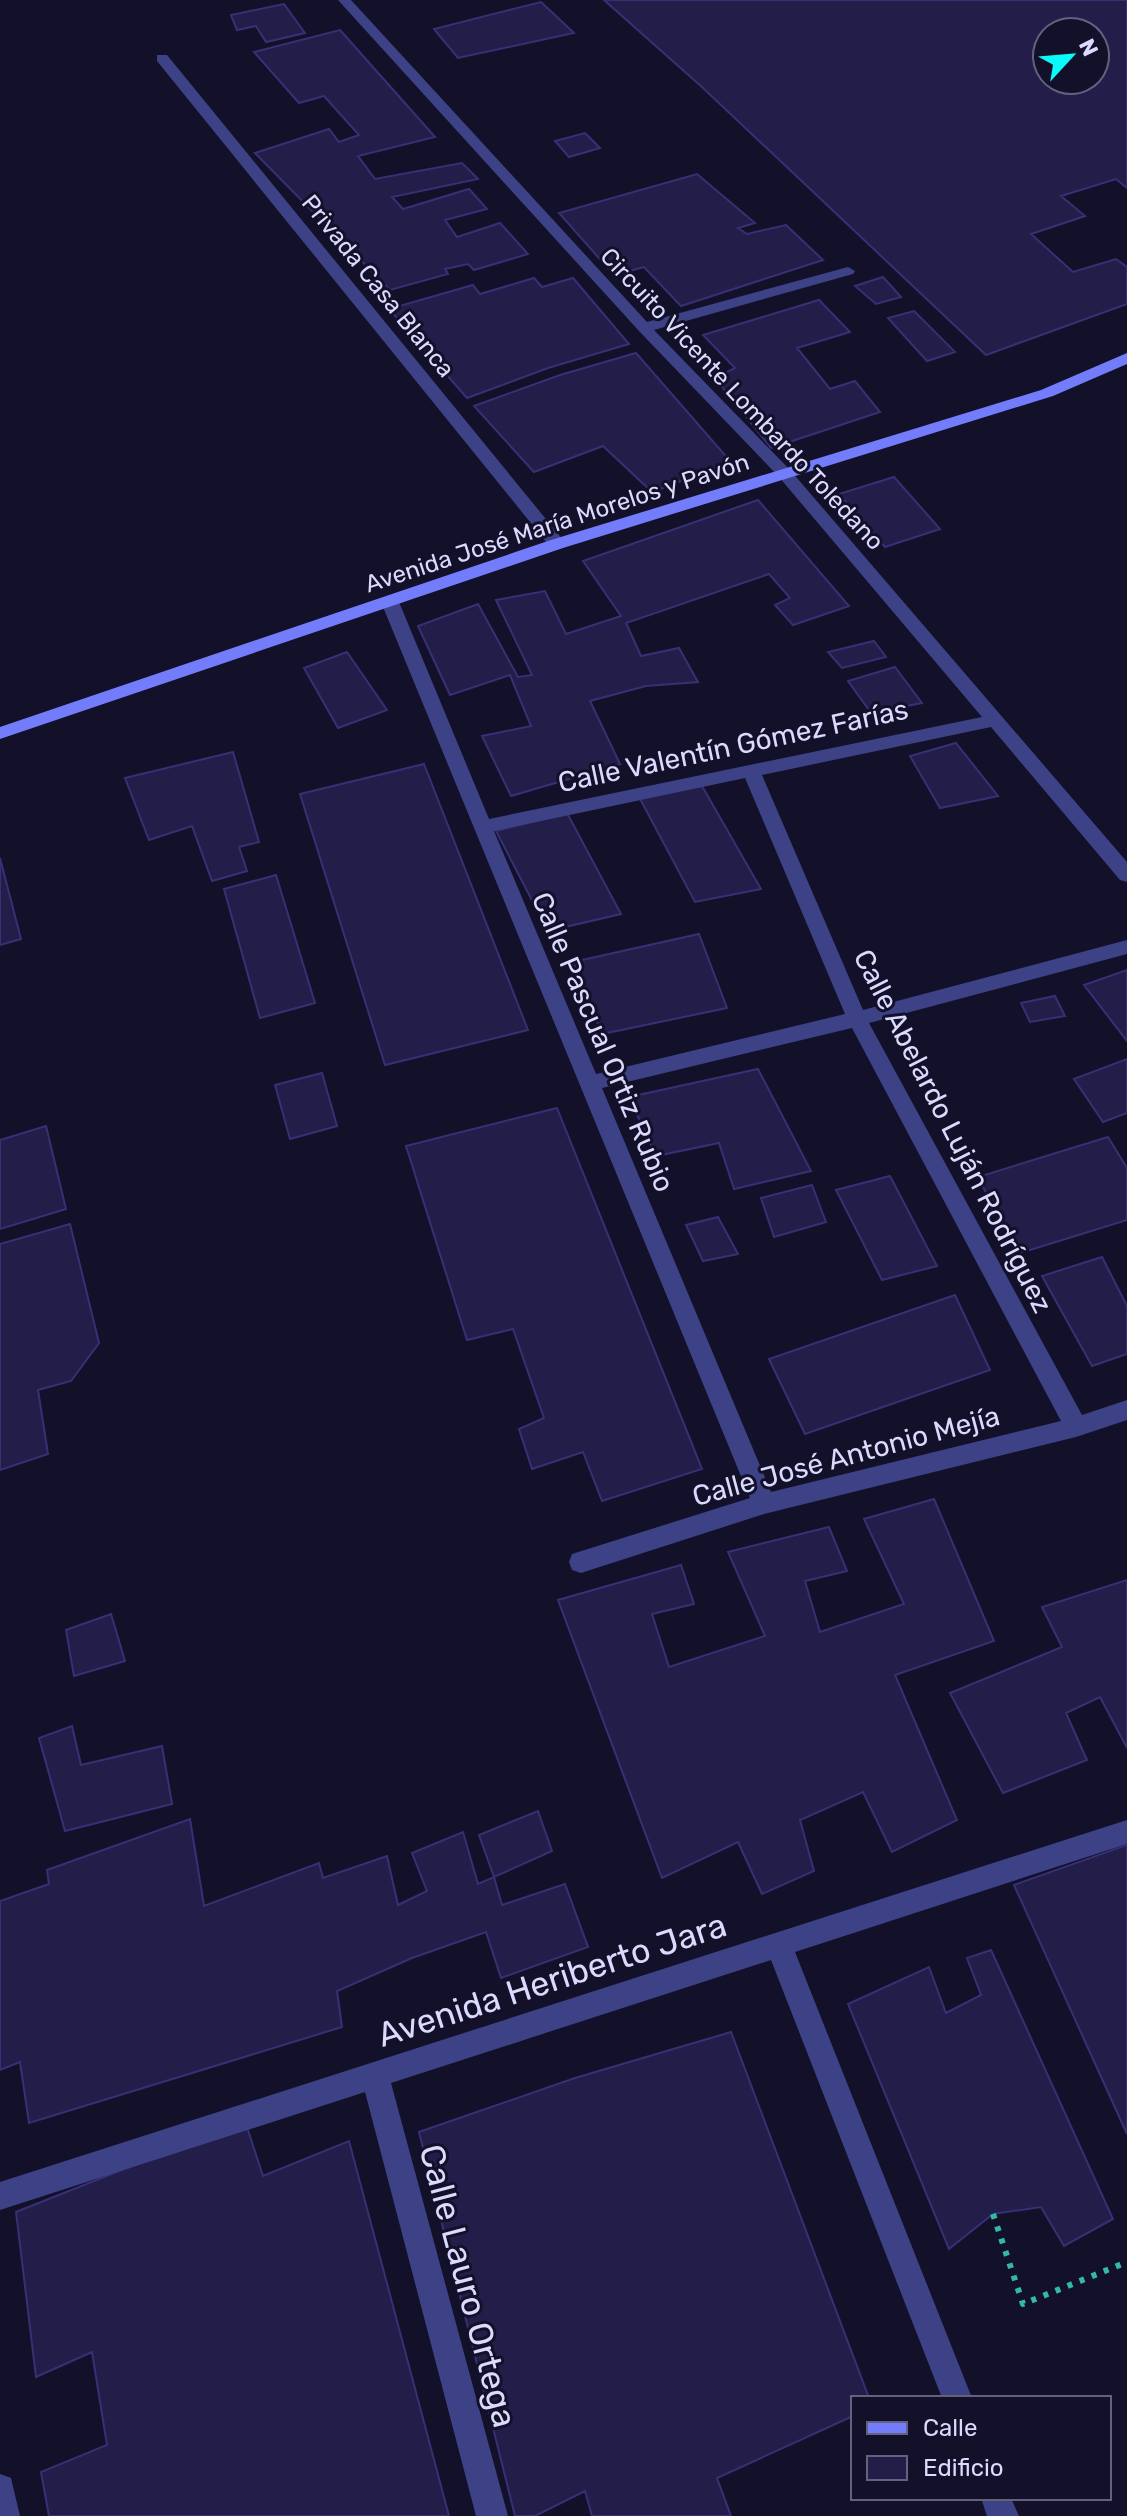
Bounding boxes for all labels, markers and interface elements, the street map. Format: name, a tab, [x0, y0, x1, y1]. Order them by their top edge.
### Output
north arrow	[1031, 16, 1111, 96]
text: N	[1073, 34, 1104, 60]
street label: Privada Casa Blanca	[296, 189, 460, 383]
street label: Circuito Vicente Lombardo Toledano	[595, 242, 889, 556]
street label: Avenida José María Morelos y Pavón	[361, 448, 753, 598]
street label: Calle Valentín Gómez Farías	[555, 693, 911, 799]
street label: Calle Pascual Ortiz Rubio	[525, 887, 681, 1197]
street label: Calle Abelardo Luján Rodríguez	[847, 944, 1059, 1318]
street label: Calle José Antonio Mejía	[689, 1399, 1003, 1513]
street label: Avenida Heriberto Jara	[372, 1904, 732, 2056]
street label: Calle Lauro Ortega	[410, 2140, 526, 2432]
legend	[851, 2396, 1111, 2500]
text: Calle	[923, 2414, 977, 2442]
text: Edificio	[923, 2454, 1004, 2482]

